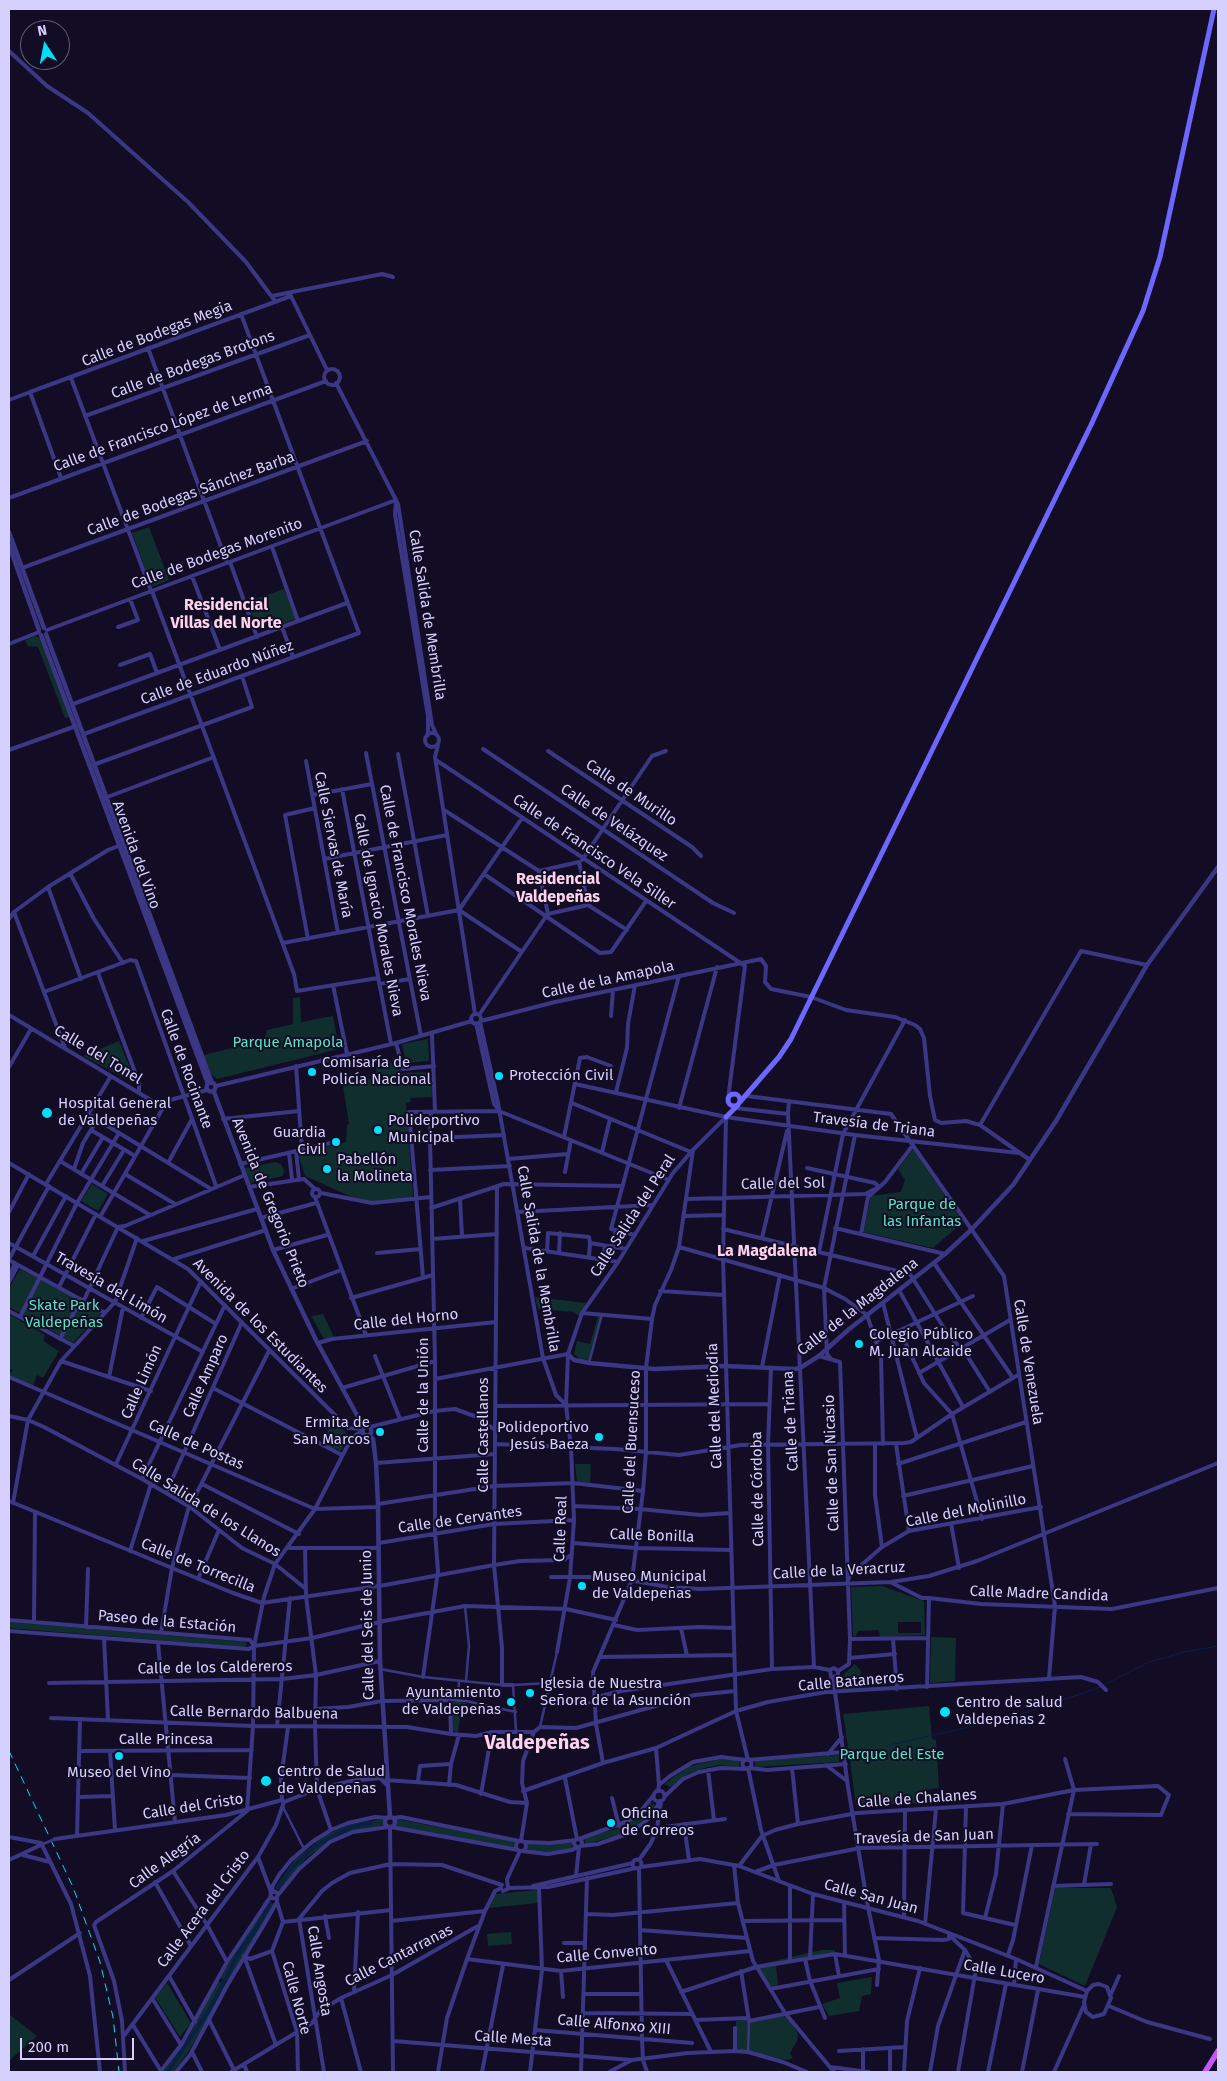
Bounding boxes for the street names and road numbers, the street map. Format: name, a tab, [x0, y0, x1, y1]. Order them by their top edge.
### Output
street label: Calle de Bodegas Megia	[79, 297, 235, 371]
street label: Calle de Bodegas Brotons	[109, 327, 277, 403]
street label: Calle de Francisco López de Lerma	[51, 380, 275, 476]
street label: Calle de Bodegas Sánchez Barba	[85, 448, 297, 540]
street label: Calle de Bodegas Morenito	[129, 515, 305, 593]
street label: Calle Salida de Membrilla	[405, 528, 449, 702]
street label: Calle de Eduardo Núñez	[138, 637, 296, 709]
street label: Calle de Murillo	[582, 756, 680, 830]
street label: Calle Siervas de María	[310, 770, 356, 920]
street label: Calle de Velázquez	[557, 780, 671, 866]
street label: Calle de Francisco Morales Nieva	[375, 783, 435, 1003]
street label: Calle de Francisco Vela Siller	[509, 791, 679, 913]
street label: Avenida del Vino	[108, 798, 164, 912]
street label: Calle de Ignacio Morales Nieva	[349, 812, 407, 1018]
street label: Calle de la Amapola	[540, 957, 676, 1003]
street label: Calle de Rocinante	[156, 1007, 216, 1131]
street label: Calle del Tonel	[51, 1022, 145, 1088]
street label: Travesía de Triana	[812, 1109, 936, 1141]
street label: Avenida de Gregorio Prieto	[228, 1115, 312, 1291]
street label: Calle Salida del Peral	[587, 1151, 679, 1281]
street label: Calle Salida de la Membrilla	[513, 1164, 563, 1354]
street label: Calle del Sol	[741, 1174, 825, 1194]
street label: Travesía del Limón	[52, 1248, 170, 1328]
street label: Calle de la Magdalena	[794, 1254, 922, 1360]
street label: Avenida de los Estudiantes	[189, 1255, 331, 1397]
street label: Calle de Venezuela	[1009, 1298, 1047, 1426]
street label: Calle del Horno	[353, 1306, 459, 1334]
street label: Calle Amparo	[180, 1331, 232, 1421]
street label: Calle de la Unión	[415, 1337, 433, 1453]
street label: Calle Limón	[118, 1342, 166, 1422]
street label: Calle del Mediodía	[704, 1343, 726, 1469]
street label: Calle del Buensuceso	[619, 1370, 645, 1514]
street label: Calle de Triana	[779, 1370, 803, 1472]
street label: Calle Castellanos	[475, 1377, 493, 1493]
street label: Calle de San Nicasio	[821, 1394, 843, 1532]
street label: Calle de Postas	[145, 1416, 247, 1474]
street label: Calle de Córdoba	[748, 1431, 768, 1547]
street label: Calle Salida de los Llanos	[128, 1455, 284, 1561]
street label: Calle del Molinillo	[904, 1491, 1028, 1531]
street label: Calle Real	[551, 1496, 571, 1562]
street label: Calle de Cervantes	[397, 1502, 523, 1538]
street label: Calle Bonilla	[609, 1526, 695, 1546]
street label: Calle de Torrecilla	[138, 1535, 258, 1597]
street label: Calle del Seis de Junio	[358, 1550, 378, 1700]
street label: Calle de la Veracruz	[772, 1559, 906, 1583]
street label: Calle Madre Candida	[969, 1583, 1109, 1605]
street label: Paseo de la Estación	[97, 1607, 237, 1637]
street label: Calle de los Caldereros	[138, 1658, 292, 1678]
street label: Calle Bataneros	[797, 1668, 905, 1696]
street label: Calle Bernardo Balbuena	[170, 1703, 338, 1723]
street label: Calle Princesa	[119, 1731, 213, 1749]
street label: Calle de Chalanes	[857, 1786, 977, 1812]
street label: Calle del Cristo	[141, 1790, 245, 1824]
street label: Travesía de San Juan	[854, 1826, 994, 1848]
street label: Calle Alegría	[126, 1829, 204, 1893]
street label: Calle Acera del Cristo	[154, 1847, 254, 1971]
street label: Calle San Juan	[822, 1876, 920, 1918]
street label: Calle Cantarranas	[342, 1921, 456, 1991]
street label: Calle Angosta	[303, 1925, 335, 2017]
street label: Calle Convento	[556, 1941, 658, 1967]
street label: Calle Lucero	[962, 1956, 1046, 1988]
street label: Calle Norte	[278, 1959, 314, 2037]
street label: Calle Alfonxo XIII	[557, 2011, 671, 2039]
street label: Calle Mesta	[474, 2027, 552, 2051]

